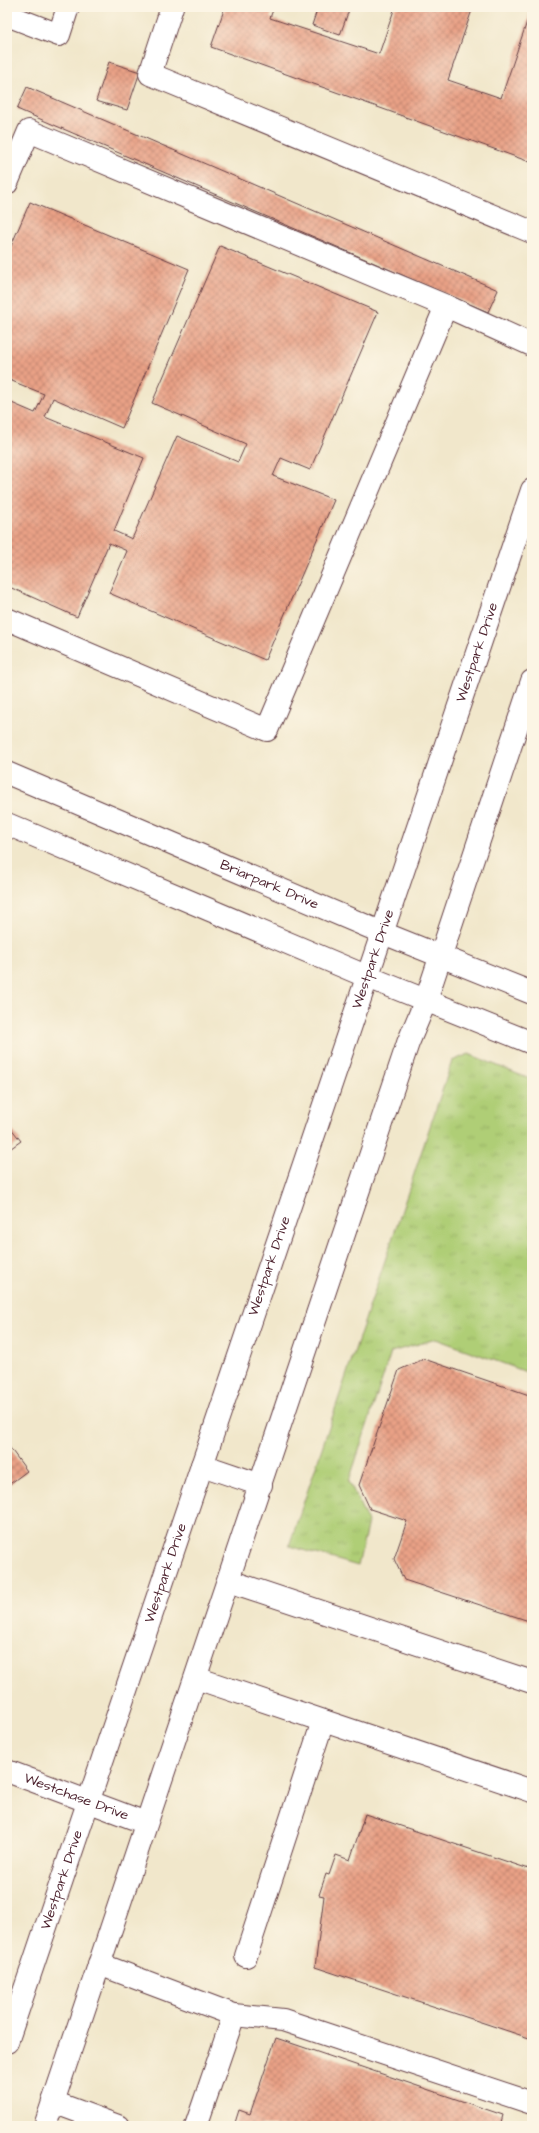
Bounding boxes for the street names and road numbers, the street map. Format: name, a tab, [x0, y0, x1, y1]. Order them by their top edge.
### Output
street label: Westpark Drive	[451, 599, 503, 705]
street label: Briarpark Drive	[217, 855, 322, 915]
street label: Westpark Drive	[347, 906, 400, 1012]
street label: Westpark Drive	[243, 1213, 296, 1319]
street label: Westpark Drive	[139, 1520, 192, 1626]
street label: Westchase Drive	[21, 1768, 132, 1826]
street label: Westpark Drive	[36, 1827, 88, 1933]

